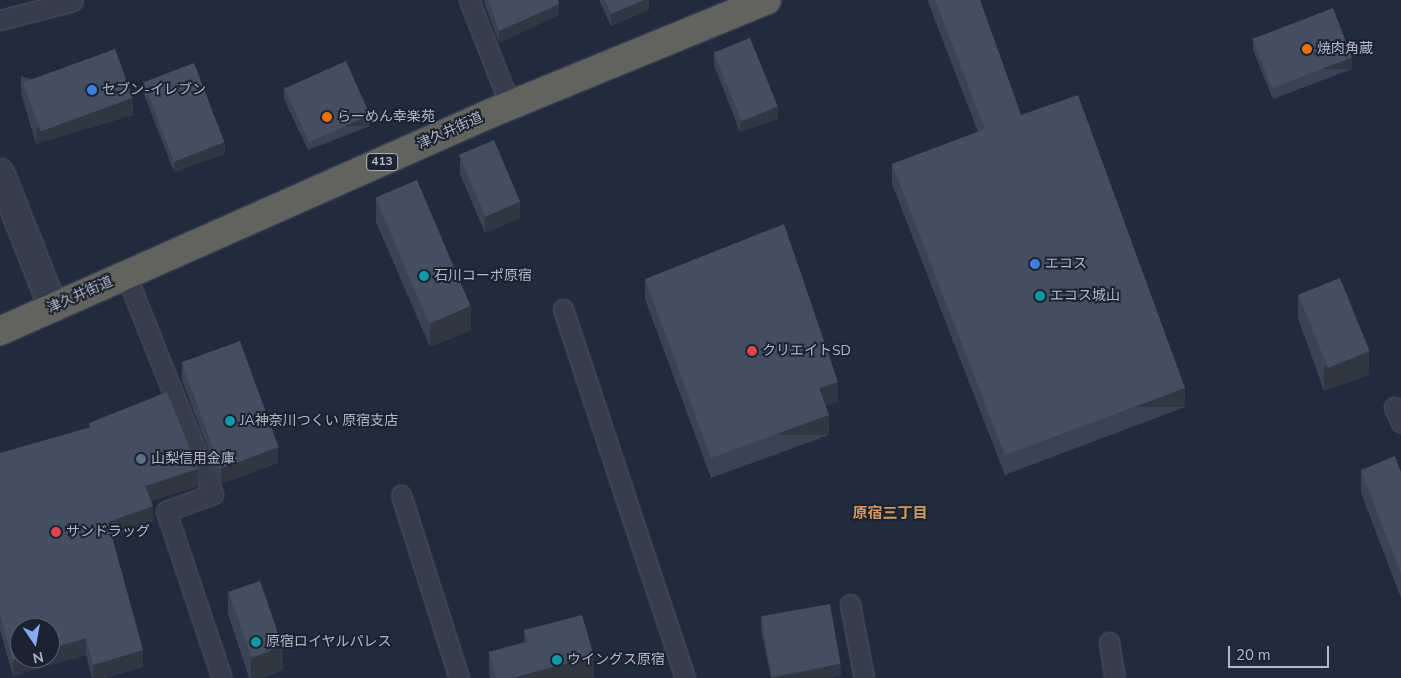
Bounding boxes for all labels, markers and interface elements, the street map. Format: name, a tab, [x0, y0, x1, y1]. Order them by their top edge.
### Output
place label: 焼肉角蔵	[1317, 41, 1373, 57]
marker: 焼肉角蔵	[1301, 43, 1313, 55]
place label: セブン-イレブン	[102, 82, 206, 98]
marker: セブン-イレブン	[86, 84, 98, 96]
place label: らーめん幸楽苑	[337, 109, 435, 125]
street label: 津久井街道	[415, 109, 485, 153]
marker: らーめん幸楽苑	[321, 111, 333, 123]
road number: 413	[366, 152, 398, 172]
place label: エコス	[1045, 256, 1087, 272]
marker: エコス	[1029, 258, 1041, 270]
place label: 石川コーポ原宿	[434, 268, 532, 284]
marker: 石川コーポ原宿	[418, 270, 430, 282]
street label: 津久井街道	[45, 273, 115, 317]
place label: エコス城山	[1050, 288, 1120, 304]
marker: エコス城山	[1034, 290, 1046, 302]
place label: クリエイトSD	[762, 343, 851, 359]
marker: クリエイトSD	[746, 345, 758, 357]
place label: JA神奈川つくい 原宿支店	[240, 413, 398, 429]
marker: JA神奈川つくい 原宿支店	[224, 415, 236, 427]
place label: 山梨信用金庫	[151, 451, 235, 467]
marker: 山梨信用金庫	[135, 453, 147, 465]
district label: 原宿三丁目	[853, 505, 927, 523]
place label: サンドラッグ	[66, 524, 150, 540]
marker: サンドラッグ	[50, 526, 62, 538]
north arrow	[10, 618, 60, 668]
place label: 原宿ロイヤルパレス	[266, 634, 392, 650]
marker: 原宿ロイヤルパレス	[250, 636, 262, 648]
scale bar	[1231, 636, 1332, 668]
text: 20 m	[1236, 645, 1271, 665]
text: N	[31, 647, 45, 668]
place label: ウイングス原宿	[567, 652, 665, 668]
marker: ウイングス原宿	[551, 654, 563, 666]

